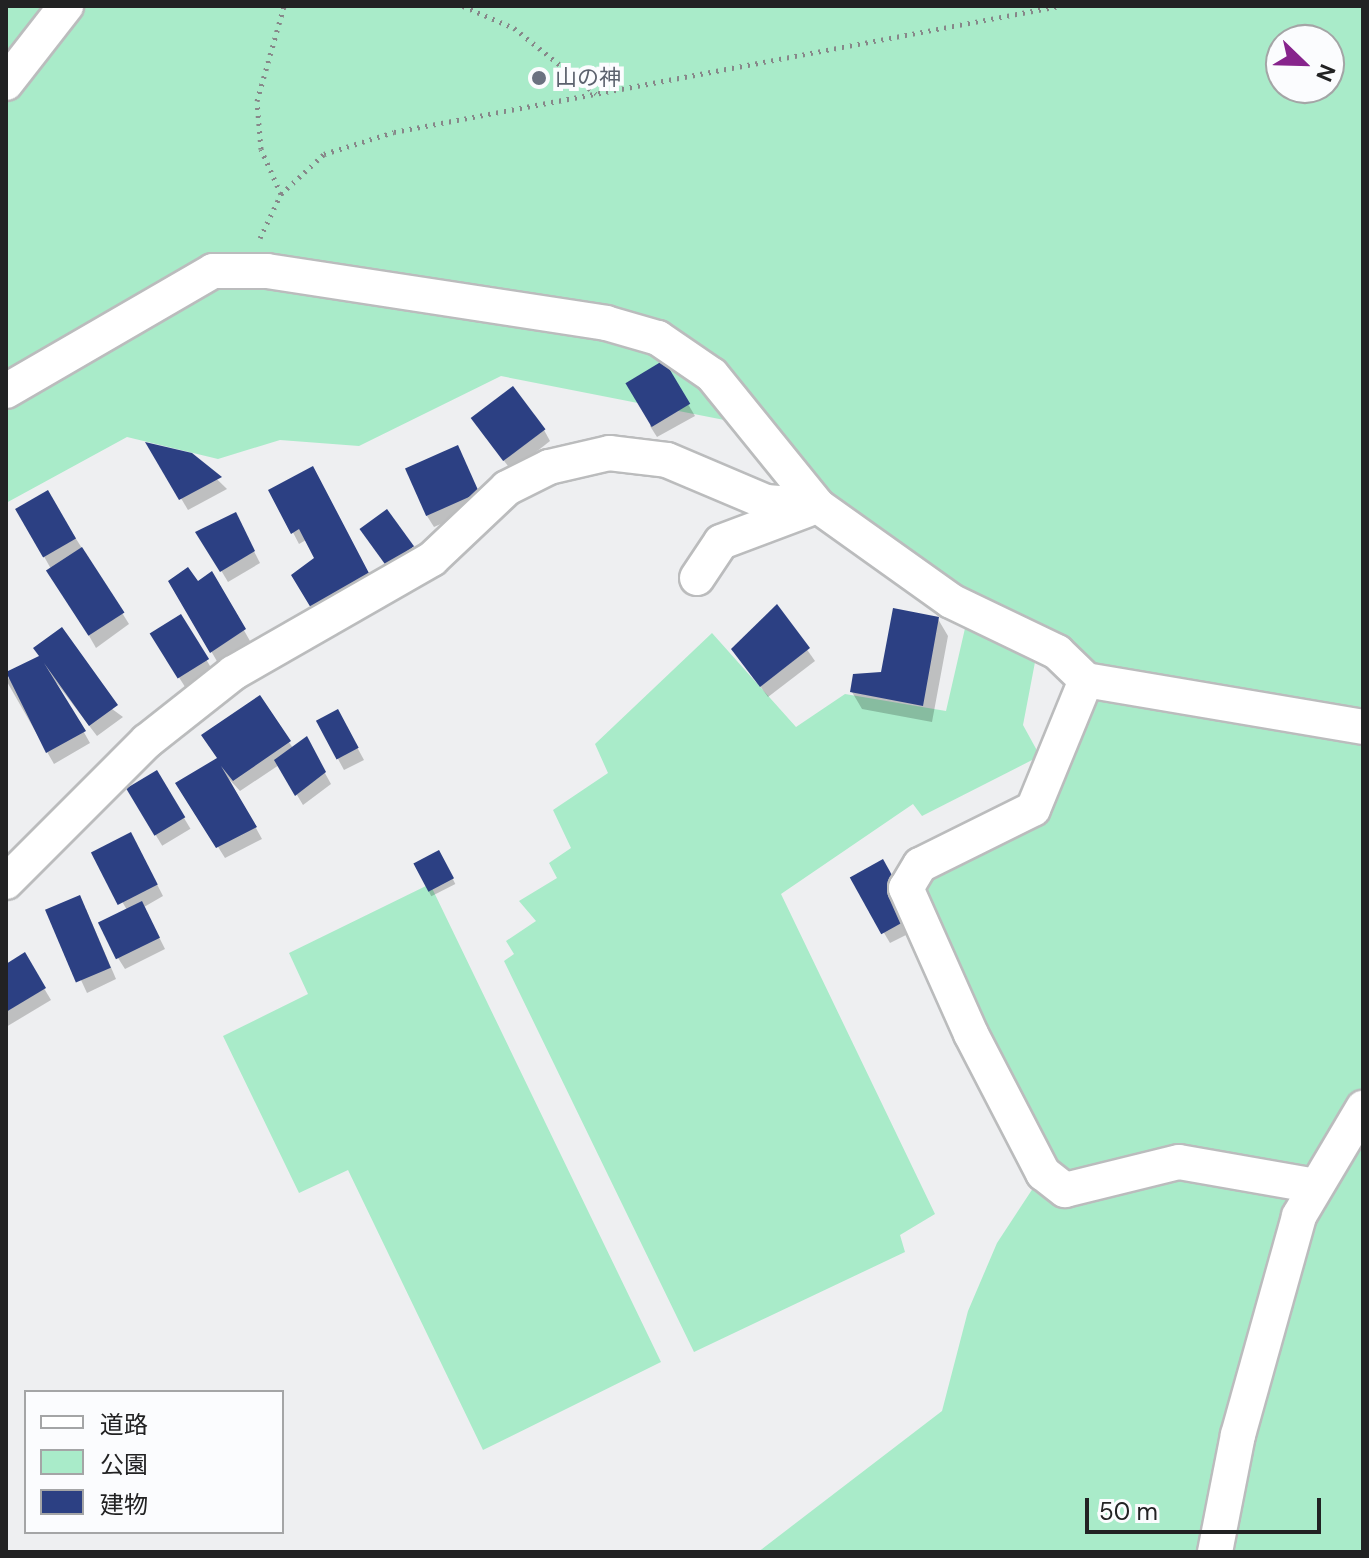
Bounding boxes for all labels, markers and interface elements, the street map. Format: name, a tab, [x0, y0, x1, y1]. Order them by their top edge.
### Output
north arrow	[1265, 24, 1345, 104]
text: N	[1309, 60, 1342, 86]
place label: 山の神	[555, 65, 621, 91]
marker: 山の神	[530, 69, 548, 87]
legend	[24, 1390, 284, 1534]
text: 道路	[100, 1409, 148, 1440]
text: 公園	[100, 1449, 148, 1480]
scale bar	[1089, 1482, 1325, 1532]
text: 建物	[100, 1489, 148, 1520]
text: 50 m	[1099, 1496, 1158, 1527]

